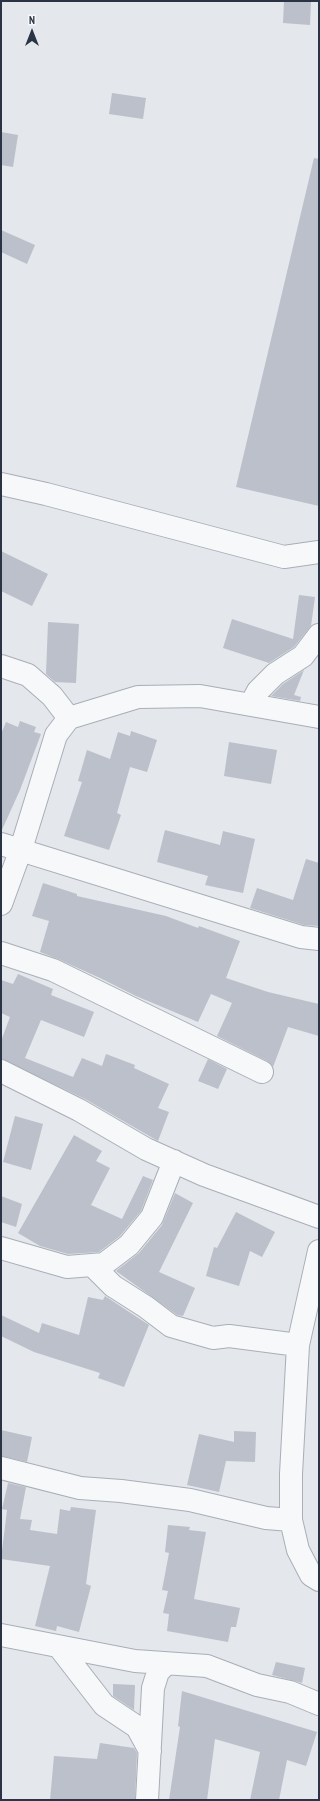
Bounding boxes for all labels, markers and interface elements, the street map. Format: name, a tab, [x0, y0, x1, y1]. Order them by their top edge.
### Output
north arrow	[12, 12, 52, 52]
text: N	[29, 13, 35, 27]

